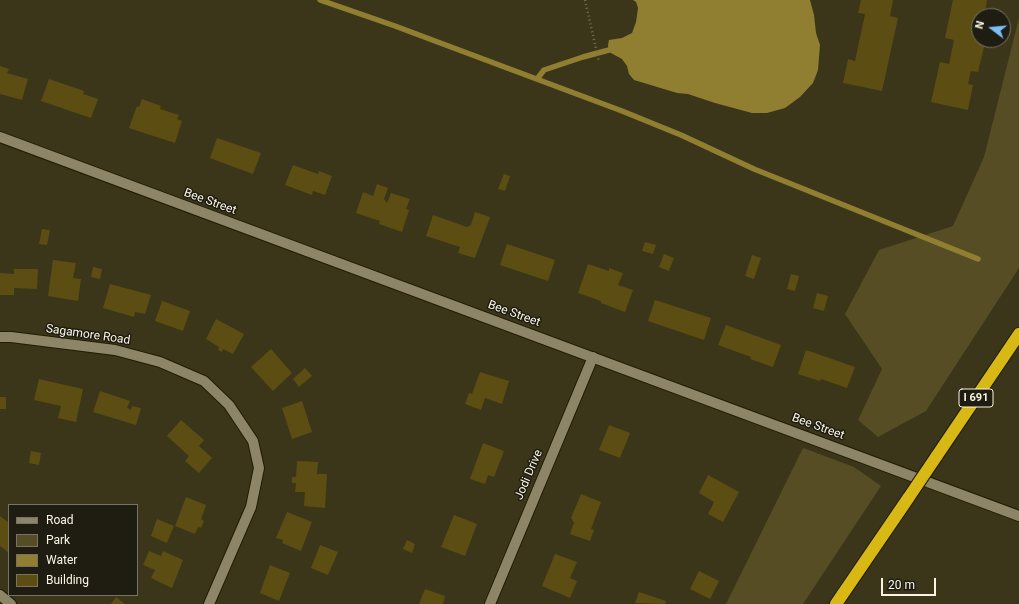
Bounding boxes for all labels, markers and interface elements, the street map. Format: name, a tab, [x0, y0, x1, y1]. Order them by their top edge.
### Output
north arrow	[971, 8, 1011, 48]
text: N	[973, 19, 987, 30]
street label: Bee Street	[182, 186, 238, 218]
street label: Bee Street	[486, 298, 542, 330]
street label: Sagamore Road	[45, 322, 131, 348]
road number: I 691	[959, 389, 993, 407]
street label: Bee Street	[790, 411, 846, 443]
street label: Jodi Drive	[512, 448, 546, 502]
legend	[8, 504, 138, 596]
text: Road	[46, 513, 74, 527]
text: Park	[46, 533, 70, 547]
text: Water	[46, 553, 77, 567]
scale bar	[883, 570, 938, 596]
text: Building	[46, 573, 89, 587]
text: 20 m	[888, 578, 915, 592]

